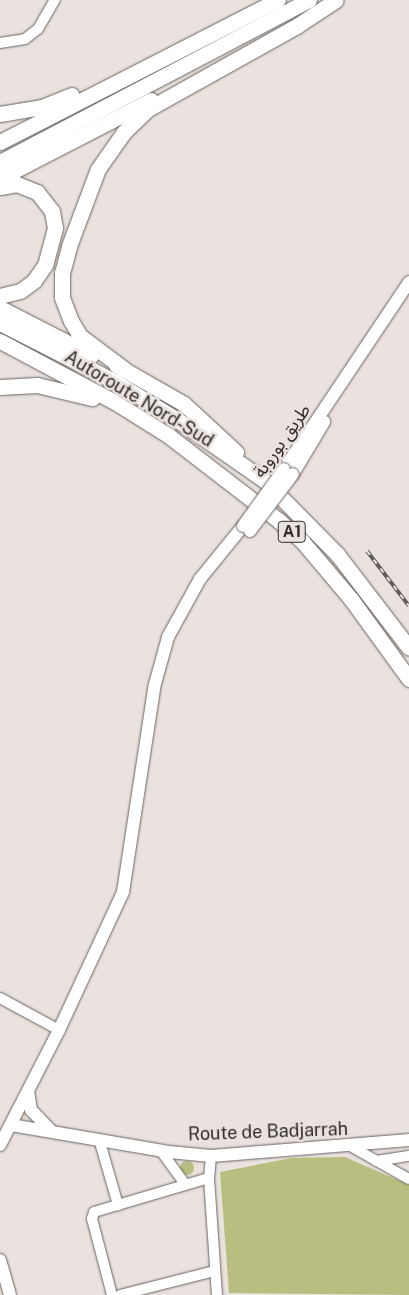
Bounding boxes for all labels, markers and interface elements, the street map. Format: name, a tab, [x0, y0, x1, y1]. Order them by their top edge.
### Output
street label: Autoroute Nord-Sud	[61, 346, 217, 452]
street label: طريق بوروبة	[249, 400, 315, 482]
road number: A1	[277, 518, 307, 546]
street label: Route de Badjarrah	[187, 1118, 349, 1146]

